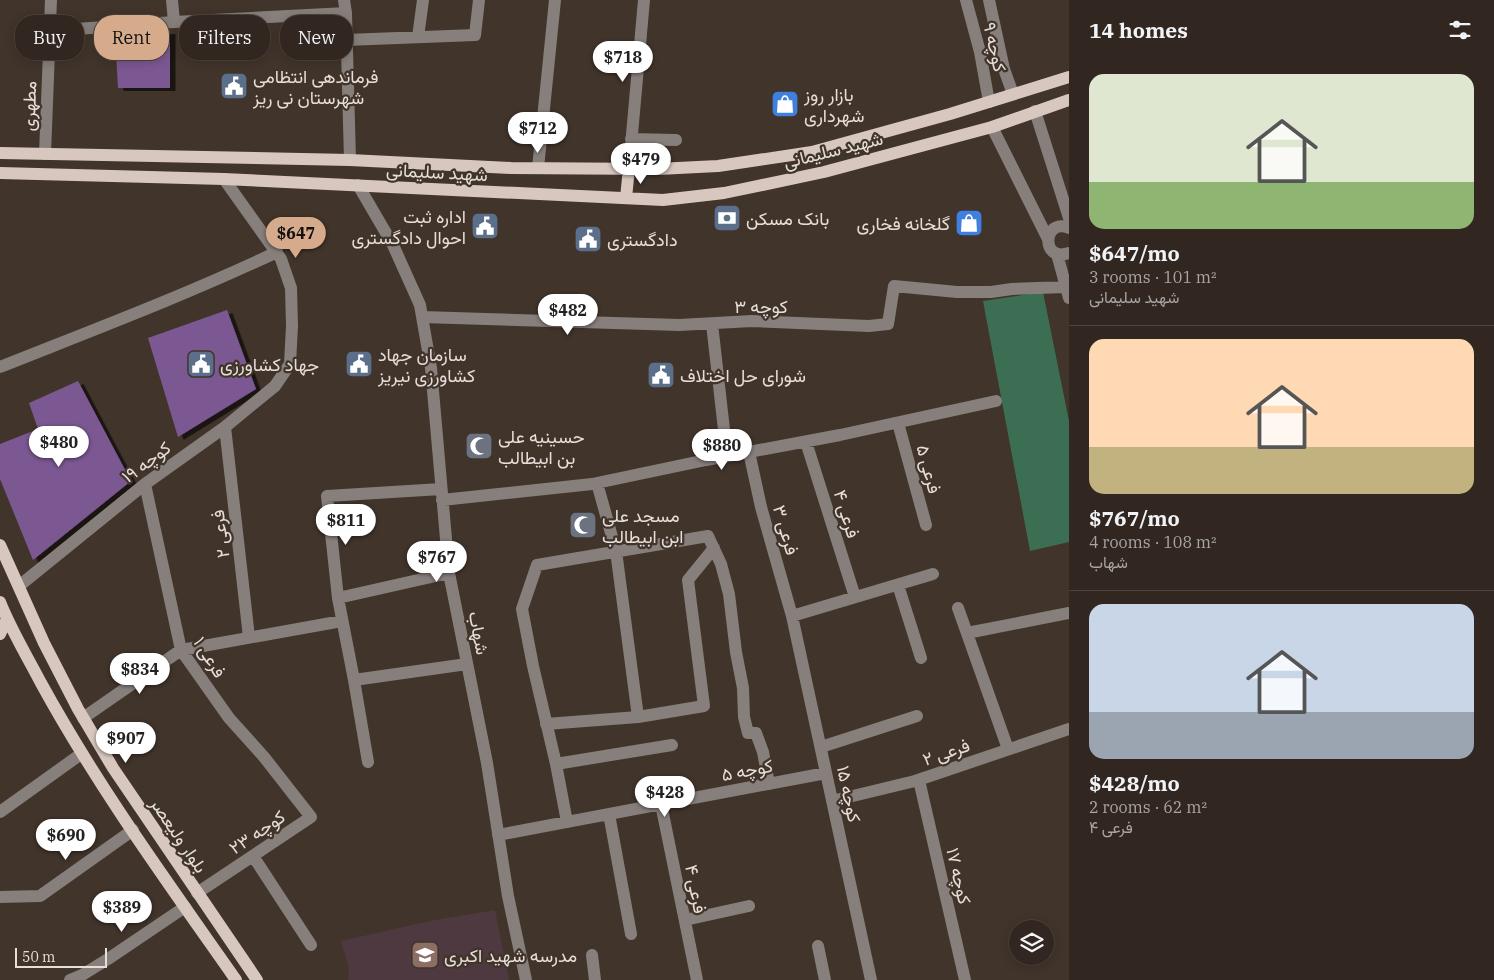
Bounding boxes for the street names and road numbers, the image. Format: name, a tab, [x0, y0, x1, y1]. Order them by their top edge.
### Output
street label: کوچه ۹	[977, 20, 1012, 74]
street label: مطهری	[17, 80, 41, 132]
street label: شهید سلیمانی	[781, 127, 885, 173]
street label: شهید سلیمانی	[386, 158, 488, 186]
street label: کوچه ۳	[734, 295, 788, 319]
street label: کوچه ۱۹	[117, 436, 176, 489]
street label: فرعی ۵	[911, 442, 947, 496]
street label: فرعی ۴	[829, 487, 865, 541]
street label: فرعی ۳	[768, 502, 804, 558]
street label: فرعی ۲	[206, 509, 234, 559]
street label: شهاب	[464, 609, 494, 657]
street label: فرعی ۱	[189, 632, 231, 682]
street label: فرعی ۲	[919, 733, 973, 771]
street label: کوچه ۵	[719, 754, 775, 787]
street label: کوچه ۱۵	[831, 764, 866, 825]
street label: بلوار ولیعصر	[145, 792, 213, 877]
street label: کوچه ۲۳	[225, 805, 290, 860]
street label: کوچه ۱۷	[940, 845, 977, 907]
street label: فرعی ۴	[680, 863, 712, 915]

